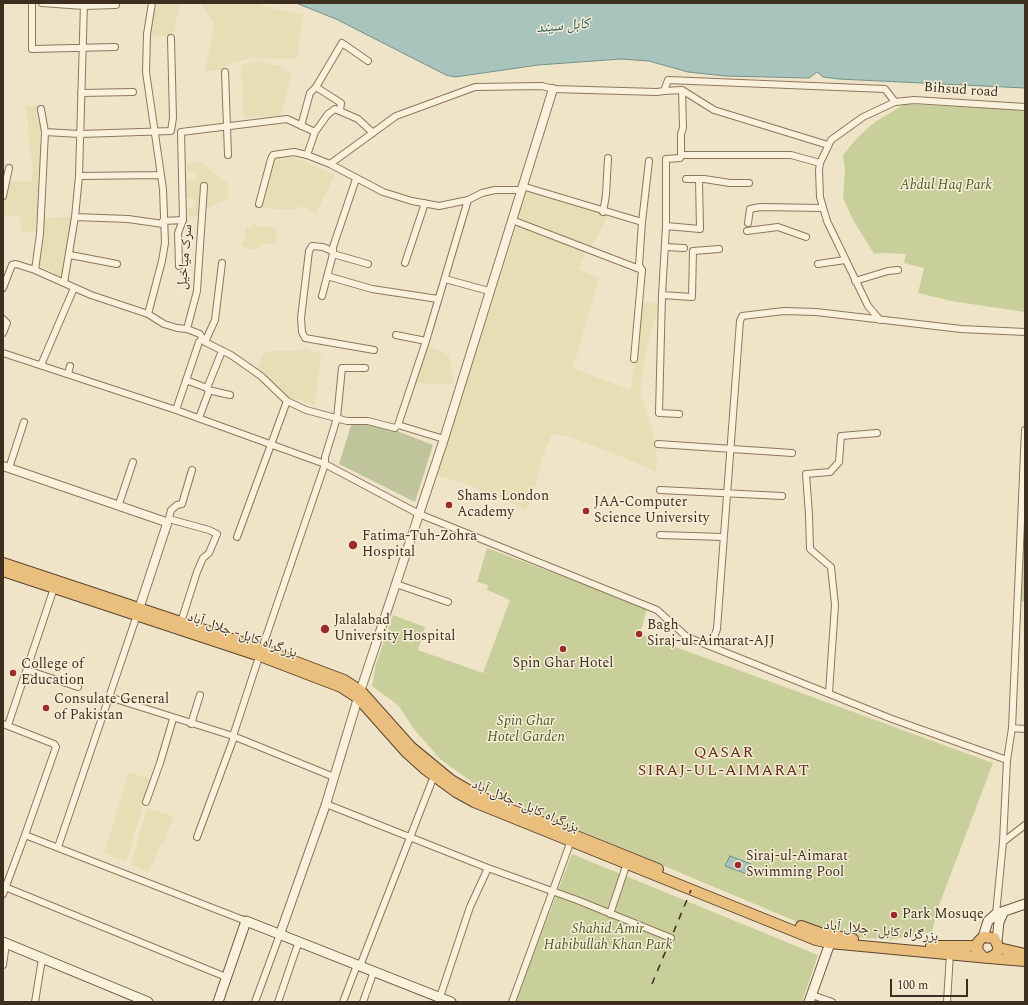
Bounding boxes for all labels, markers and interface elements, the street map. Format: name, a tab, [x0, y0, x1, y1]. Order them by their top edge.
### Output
water label: کابل سيند	[536, 16, 590, 38]
street label: Bihsud road	[923, 80, 999, 102]
park label: Abdul Haq Park	[900, 178, 992, 194]
street label: سرک میاخیل	[175, 224, 197, 290]
place label: Shams London Academy	[457, 489, 549, 522]
place label: JAA-Computer Science University	[594, 495, 709, 528]
marker: Shams London Academy	[444, 500, 454, 510]
marker: JAA-Computer Science University	[581, 506, 591, 516]
place label: Fatima-Tuh-Zohra Hospital	[362, 529, 477, 562]
marker: Fatima-Tuh-Zohra Hospital	[347, 539, 359, 551]
street label: بزرگراه کابل- جلال آباد	[185, 609, 299, 663]
place label: Jalalabad University Hospital	[334, 613, 455, 646]
place label: Bagh Siraj-ul-Aimarat-AJJ	[647, 618, 775, 650]
marker: Jalalabad University Hospital	[319, 623, 331, 635]
marker: Bagh Siraj-ul-Aimarat-AJJ	[634, 629, 644, 639]
marker: Spin Ghar Hotel	[558, 644, 568, 654]
place label: Spin Ghar Hotel	[513, 656, 613, 672]
place label: College of Education	[21, 657, 84, 690]
marker: College of Education	[8, 668, 18, 678]
place label: Consulate General of Pakistan	[54, 692, 169, 724]
marker: Consulate General of Pakistan	[41, 703, 51, 713]
park label: Spin Ghar Hotel Garden	[487, 714, 565, 746]
district label: QASAR SIRAJ-UL-AIMARAT	[638, 744, 810, 782]
street label: بزرگراه کابل- جلال آباد	[469, 777, 581, 837]
place label: Siraj-ul-Aimarat Swimming Pool	[746, 849, 848, 882]
marker: Siraj-ul-Aimarat Swimming Pool	[733, 860, 743, 870]
place label: Park Mosuqe	[902, 907, 984, 923]
marker: Park Mosuqe	[889, 910, 899, 920]
street label: بزرگراه کابل- جلال آباد	[823, 918, 939, 946]
park label: Shahid Amir Habibullah Khan Park	[544, 922, 672, 954]
scale bar	[892, 971, 970, 997]
text: 100 m	[897, 976, 928, 995]

